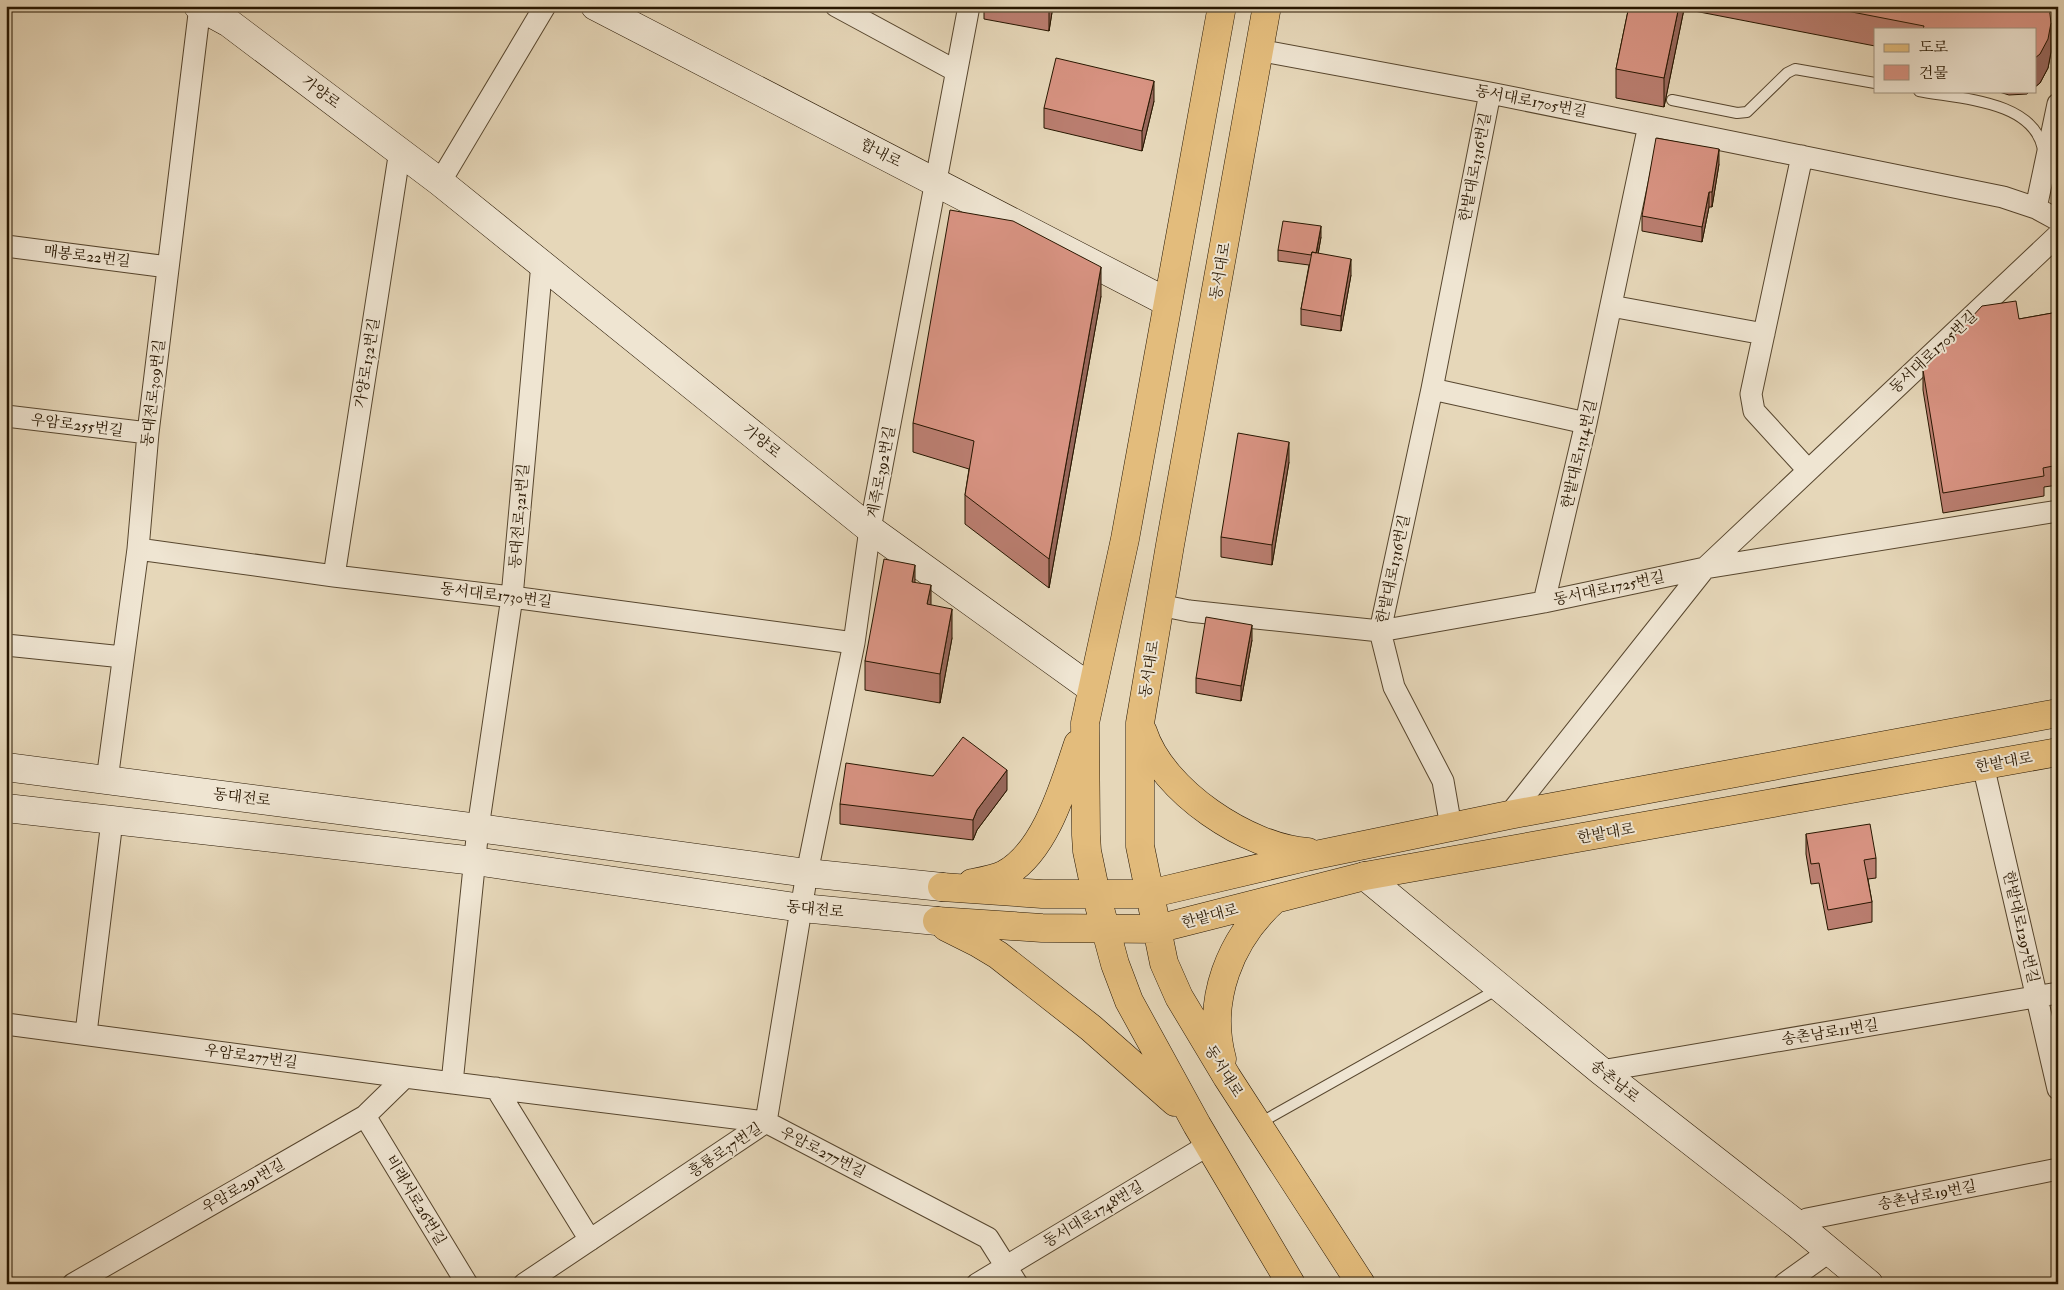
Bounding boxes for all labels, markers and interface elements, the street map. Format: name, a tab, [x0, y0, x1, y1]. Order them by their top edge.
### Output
legend	[1874, 28, 2036, 92]
text: 도로	[1919, 38, 1948, 57]
text: 건물	[1919, 64, 1948, 83]
street label: 가양로	[298, 72, 344, 113]
street label: 동서대로1705번길	[1473, 81, 1588, 122]
street label: 한밭대로1316번길	[1456, 111, 1495, 223]
street label: 합내로	[857, 135, 905, 172]
street label: 동서대로	[1206, 240, 1235, 301]
street label: 매봉로22번길	[42, 242, 132, 271]
street label: 동서대로1705번길	[1885, 307, 1981, 398]
street label: 가양로132번길	[351, 317, 384, 410]
street label: 동대전로309번길	[137, 338, 170, 448]
street label: 한밭대로1314번길	[1558, 398, 1601, 511]
street label: 우암로255번길	[30, 410, 124, 441]
street label: 가양로	[739, 420, 785, 463]
street label: 계족로392번길	[863, 424, 900, 520]
street label: 동대전로321번길	[505, 463, 534, 569]
street label: 한밭대로1316번길	[1373, 513, 1414, 625]
street label: 동서대로1725번길	[1552, 567, 1667, 610]
street label: 동서대로1730번길	[439, 579, 553, 612]
street label: 동서대로	[1136, 638, 1163, 699]
street label: 한밭대로	[1974, 748, 2035, 777]
street label: 동대전로	[212, 785, 272, 811]
street label: 한밭대로	[1576, 819, 1637, 848]
street label: 한밭대로1297번길	[1998, 869, 2043, 985]
street label: 동대전로	[785, 897, 845, 922]
street label: 한밭대로	[1180, 900, 1241, 933]
street label: 송촌남로11번길	[1780, 1015, 1880, 1050]
street label: 우암로277번길	[203, 1041, 299, 1072]
street label: 동서대로	[1200, 1042, 1247, 1101]
street label: 송촌남로	[1586, 1056, 1644, 1107]
street label: 흥룡로37번길	[685, 1119, 766, 1182]
street label: 우암로277번길	[777, 1123, 869, 1182]
street label: 비래서로26번길	[381, 1152, 450, 1249]
street label: 우암로291번길	[198, 1155, 288, 1218]
street label: 동서대로1748번길	[1040, 1177, 1147, 1252]
street label: 송촌남로19번길	[1876, 1177, 1978, 1214]

